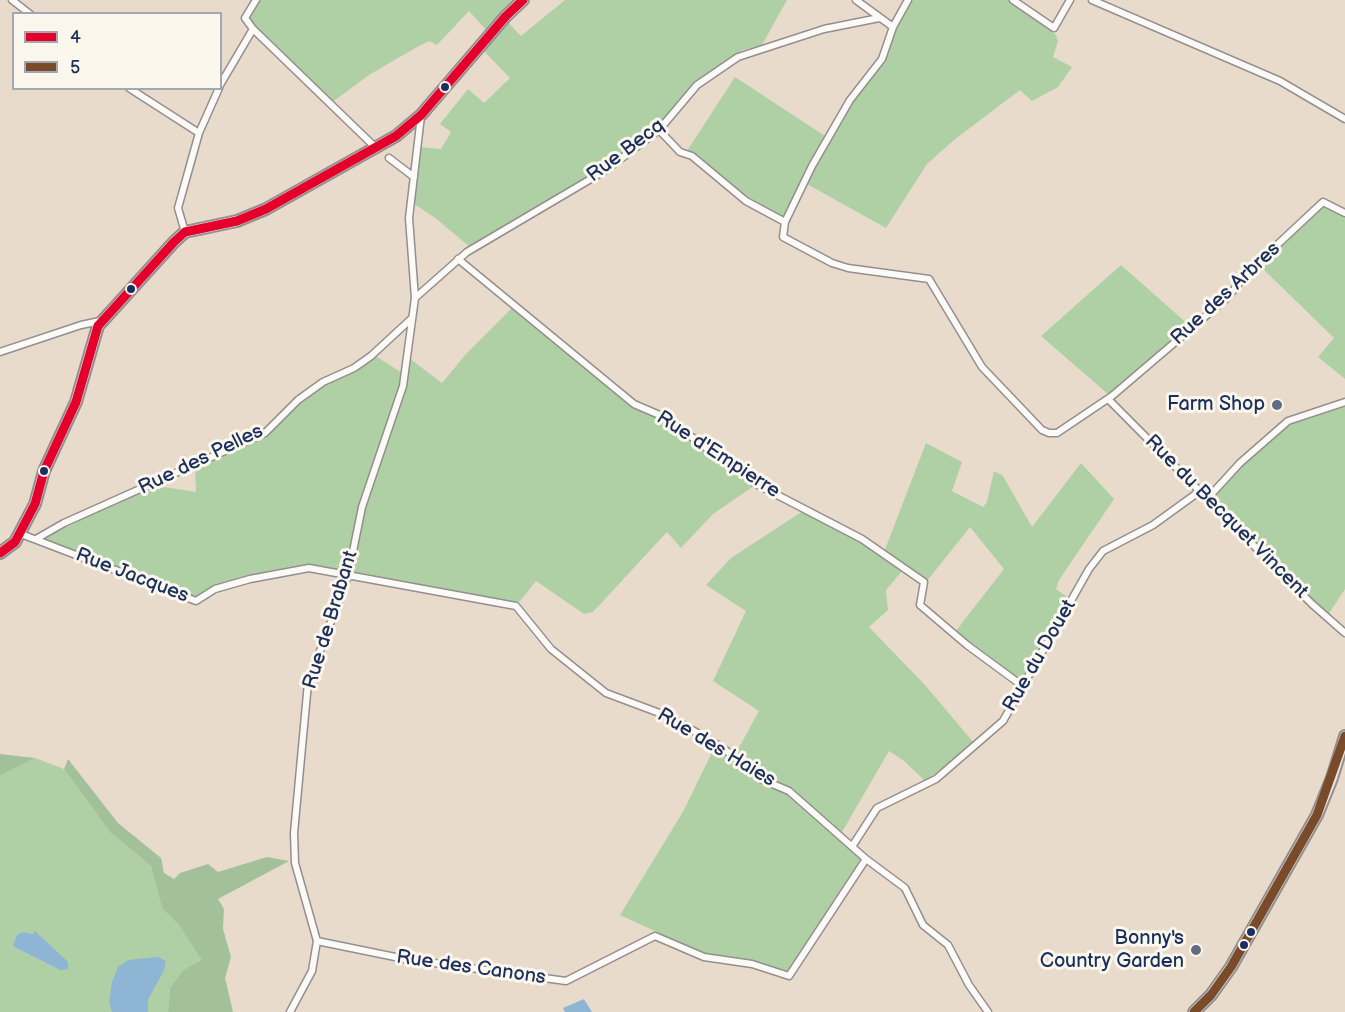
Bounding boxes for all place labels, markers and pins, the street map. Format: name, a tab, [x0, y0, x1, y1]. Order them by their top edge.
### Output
unlabelled marker	[439, 81, 451, 93]
unlabelled marker	[125, 283, 137, 295]
place label: Farm Shop	[1167, 393, 1265, 417]
marker: Farm Shop	[1270, 398, 1284, 412]
unlabelled marker	[38, 465, 50, 477]
unlabelled marker	[1245, 926, 1257, 938]
place label: Bonny's Country Garden	[1040, 927, 1184, 974]
unlabelled marker	[1238, 939, 1250, 951]
marker: Bonny's Country Garden	[1189, 943, 1203, 957]

